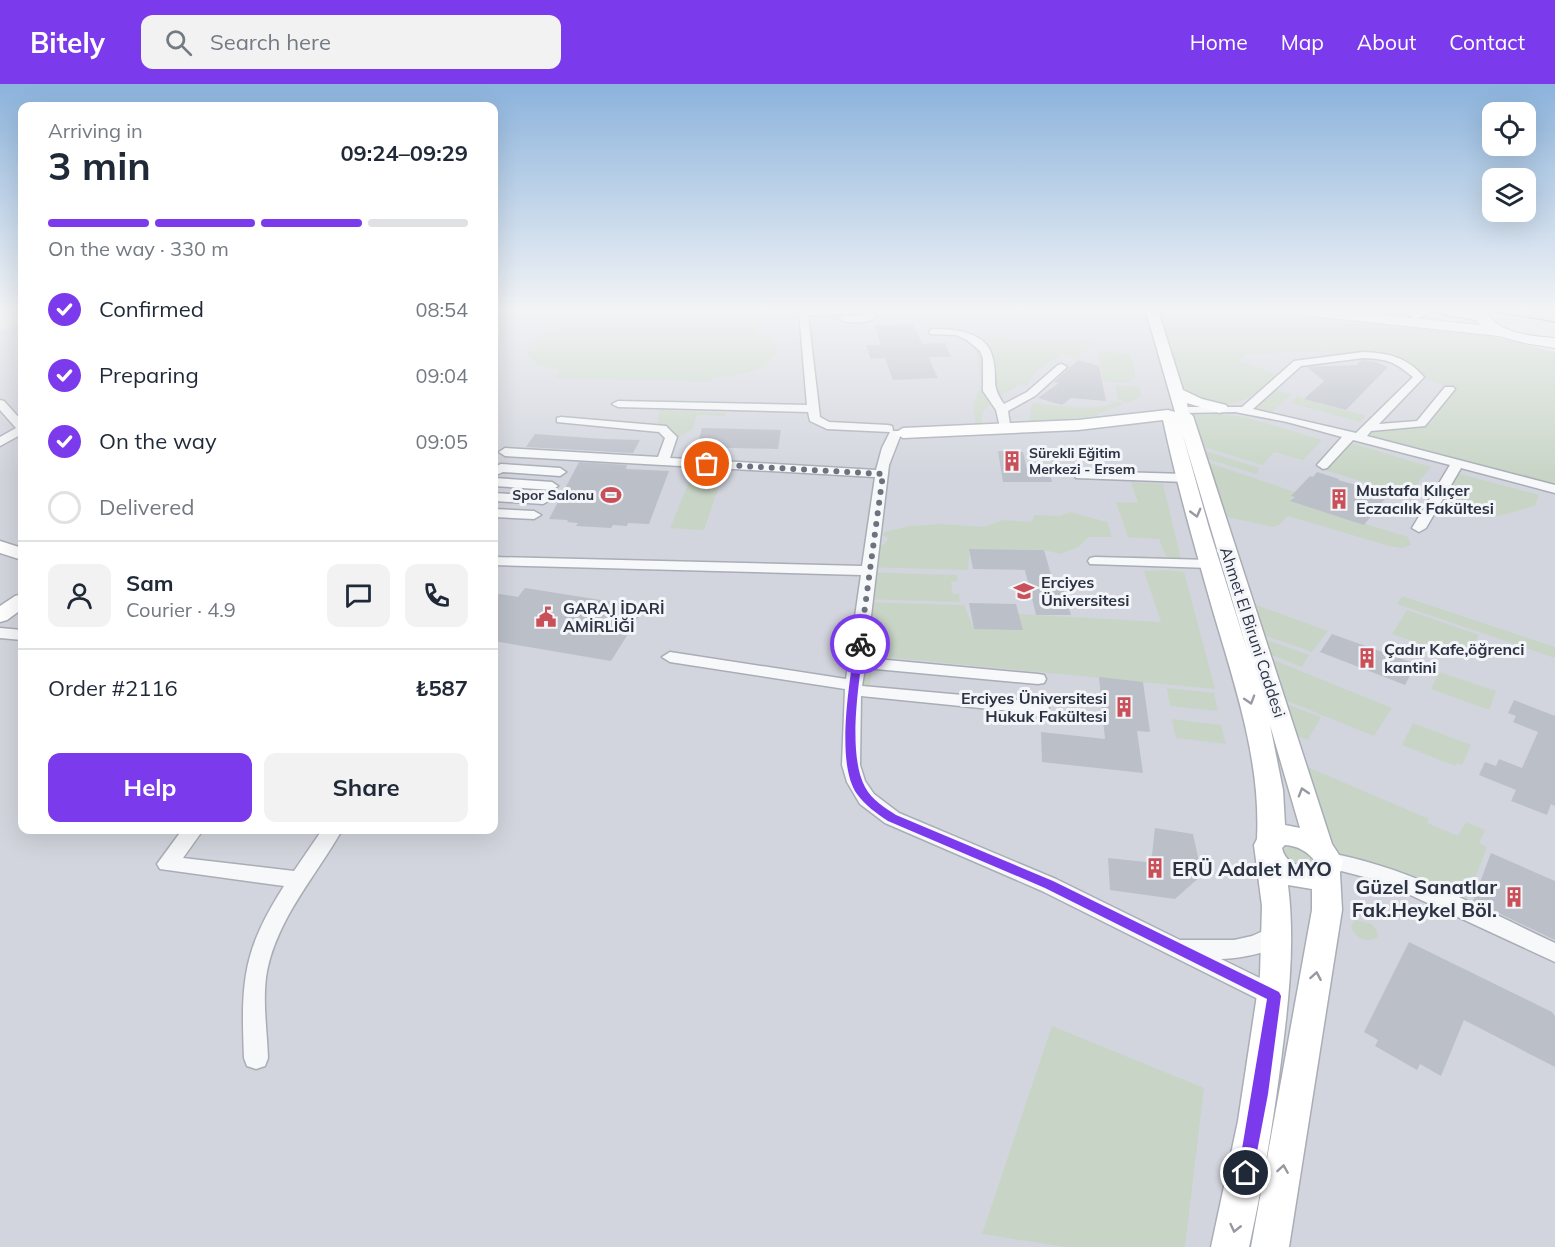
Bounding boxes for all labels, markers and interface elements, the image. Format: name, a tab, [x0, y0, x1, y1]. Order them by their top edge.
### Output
search box	[141, 15, 561, 69]
text: Bitely	[30, 25, 105, 60]
icon: search	[162, 26, 195, 59]
text: Search here	[210, 28, 331, 56]
text: Home	[1190, 29, 1248, 55]
text: Map	[1281, 29, 1324, 55]
text: About	[1357, 29, 1416, 55]
text: Contact	[1449, 29, 1525, 55]
map controls	[1482, 102, 1536, 222]
button: locate	[1482, 102, 1536, 156]
text: Arriving in	[48, 118, 143, 143]
text: 09:24–09:29	[340, 139, 468, 167]
text: 3 min	[48, 141, 151, 190]
button: layers	[1482, 168, 1536, 222]
text: On the way · 330 m	[48, 236, 229, 261]
icon: check	[48, 293, 81, 326]
text: Confirmed	[99, 295, 204, 323]
text: 08:54	[415, 297, 468, 322]
icon: check	[48, 359, 81, 392]
text: Preparing	[99, 361, 199, 389]
text: 09:04	[415, 363, 468, 388]
icon: check	[48, 425, 81, 458]
text: On the way	[99, 427, 217, 455]
text: 09:05	[415, 429, 468, 454]
pin	[681, 438, 732, 489]
place label: Sürekli Eğitim Merkezi - Ersem	[1029, 444, 1135, 478]
icon: bag	[690, 447, 723, 480]
building icon: Sürekli Eğitim Merkezi - Ersem	[1000, 449, 1024, 473]
place label: Mustafa Kılıçer Eczacılık Fakültesi	[1356, 480, 1494, 518]
sports icon: Spor Salonu	[599, 483, 623, 507]
place label: Spor Salonu	[512, 486, 594, 504]
building icon: Mustafa Kılıçer Eczacılık Fakültesi	[1327, 487, 1351, 511]
text: Delivered	[99, 493, 194, 521]
one-way arrow	[1189, 507, 1201, 518]
street label: Ahmet El Biruni Caddesi	[1216, 544, 1290, 720]
button: person	[48, 564, 111, 627]
button: chat	[327, 564, 390, 627]
button: phone	[405, 564, 468, 627]
text: Sam	[126, 569, 174, 597]
place label: Erciyes Üniversitesi	[1041, 572, 1129, 610]
school or university icon: Erciyes Üniversitesi	[1012, 579, 1036, 603]
text: Courier · 4.9	[126, 597, 236, 622]
place label: GARAJ İDARİ AMİRLİĞİ	[563, 598, 665, 636]
public building icon: GARAJ İDARİ AMİRLİĞİ	[534, 605, 558, 629]
courier	[830, 614, 890, 674]
icon: bike	[844, 628, 877, 661]
place label: Çadır Kafe,öğrenci kantini	[1384, 639, 1524, 677]
building icon: Çadır Kafe,öğrenci kantini	[1355, 646, 1379, 670]
text: Order #2116	[48, 674, 178, 702]
text: ₺587	[415, 674, 468, 702]
place label: Erciyes Üniversitesi Hukuk Fakültesi	[961, 688, 1107, 726]
one-way arrow	[1243, 694, 1255, 705]
building icon: Erciyes Üniversitesi Hukuk Fakültesi	[1112, 695, 1136, 719]
button: Help	[48, 753, 252, 822]
button: Share	[264, 753, 468, 822]
one-way arrow	[1298, 787, 1310, 798]
building icon: ERÜ Adalet MYO	[1143, 856, 1167, 880]
place label: ERÜ Adalet MYO	[1172, 856, 1332, 881]
place label: Güzel Sanatlar Fak.Heykel Böl.	[1352, 874, 1497, 922]
building icon: Güzel Sanatlar Fak.Heykel Böl.	[1502, 885, 1526, 909]
one-way arrow	[1309, 972, 1321, 981]
pin	[1220, 1147, 1271, 1198]
icon: home	[1229, 1156, 1262, 1189]
one-way arrow	[1276, 1164, 1289, 1174]
one-way arrow	[1229, 1223, 1242, 1233]

